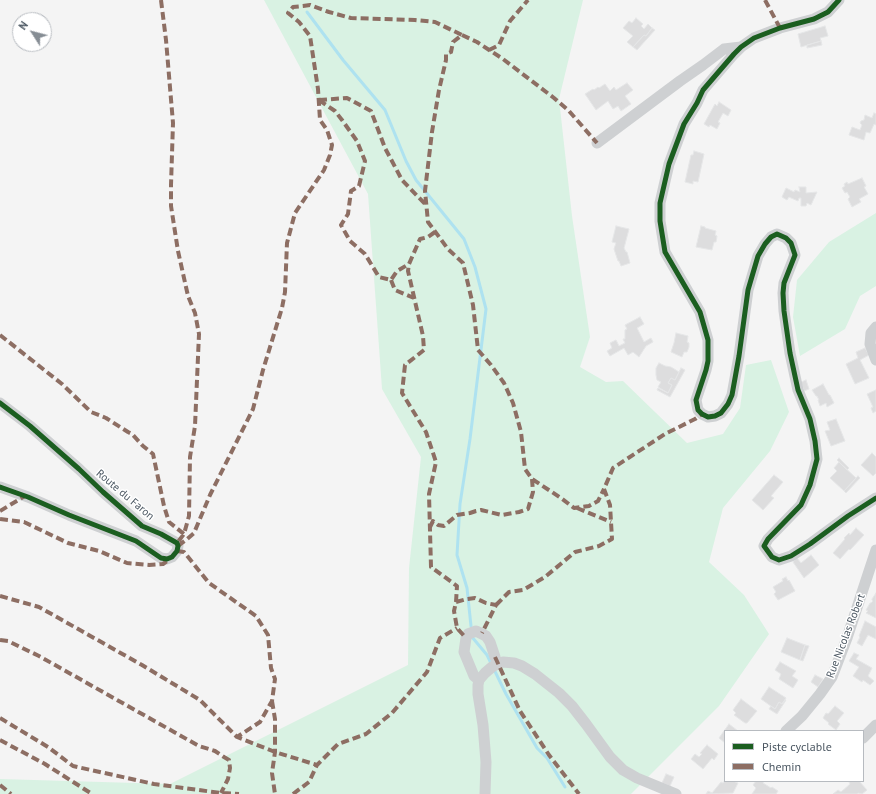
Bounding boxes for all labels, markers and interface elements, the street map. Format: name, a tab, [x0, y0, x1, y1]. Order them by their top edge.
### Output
north arrow	[12, 12, 52, 52]
text: N	[15, 18, 31, 33]
street label: Route du Faron	[93, 467, 157, 523]
street label: Rue Nicolas Robert	[824, 592, 868, 680]
legend	[724, 730, 864, 782]
text: Piste cyclable	[762, 739, 832, 754]
text: Chemin	[762, 759, 801, 774]

